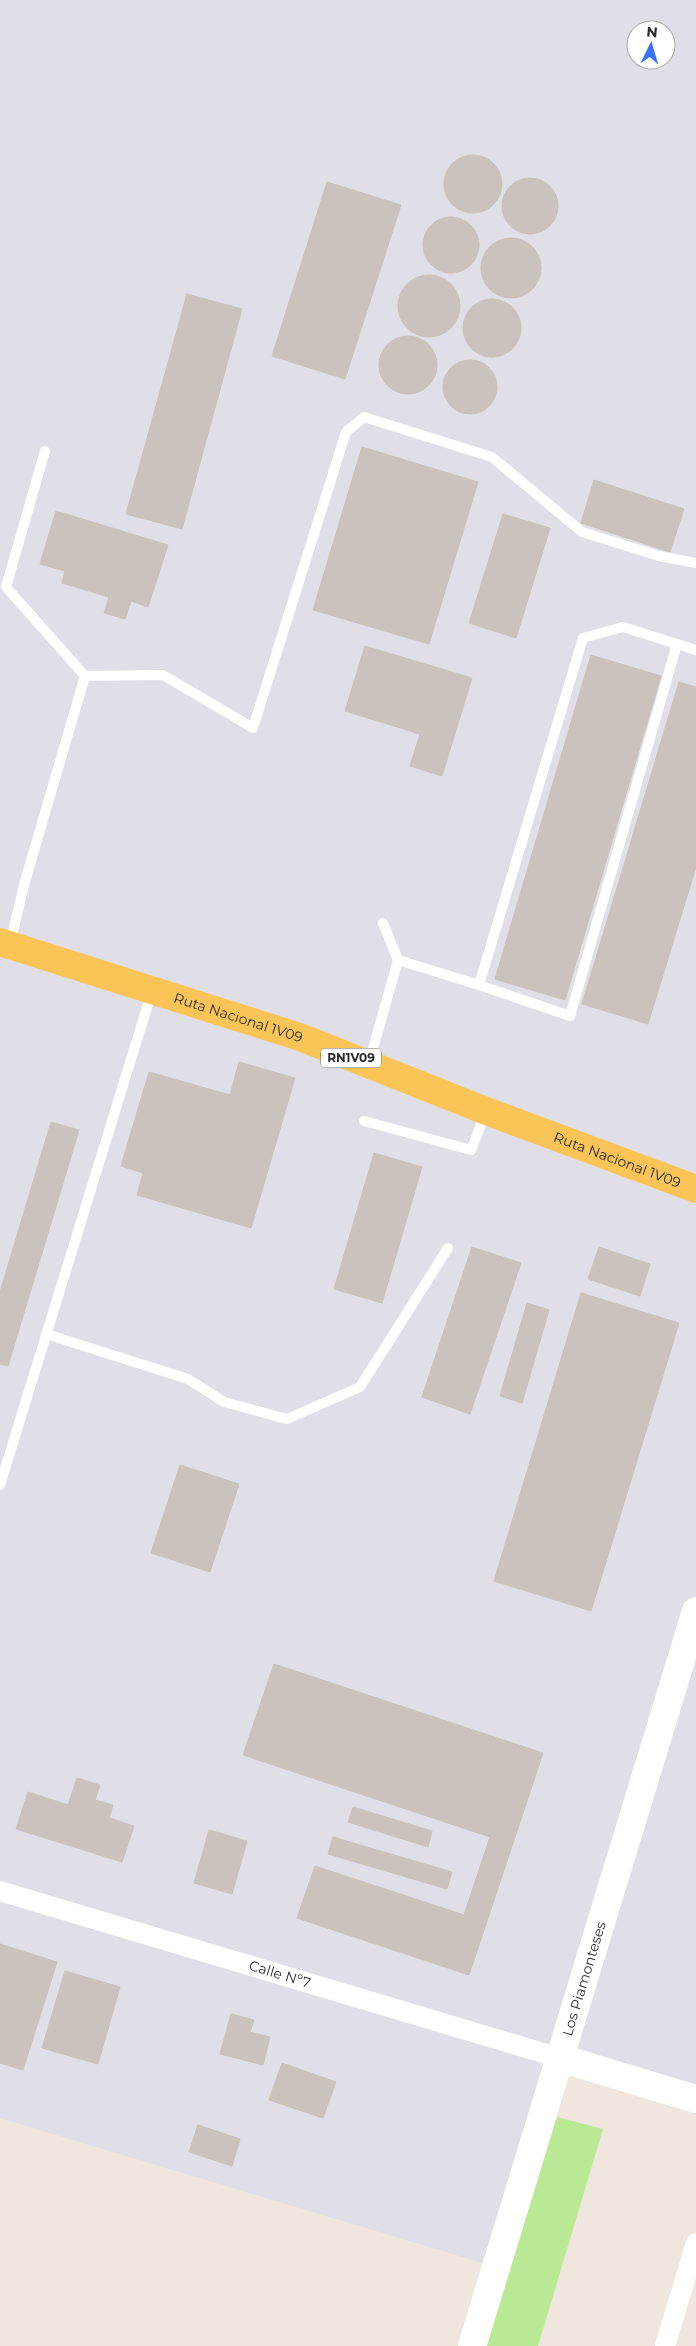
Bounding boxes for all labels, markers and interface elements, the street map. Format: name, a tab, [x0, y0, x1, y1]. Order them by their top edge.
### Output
north arrow	[626, 20, 676, 70]
text: N	[646, 23, 659, 42]
street label: Ruta Nacional 1V09	[172, 989, 305, 1046]
road number: RN1V09	[321, 1048, 381, 1068]
street label: Ruta Nacional 1V09	[551, 1128, 683, 1192]
street label: Los Piamonteses	[558, 1919, 610, 2038]
street label: Calle Nº7	[247, 1956, 313, 1992]

